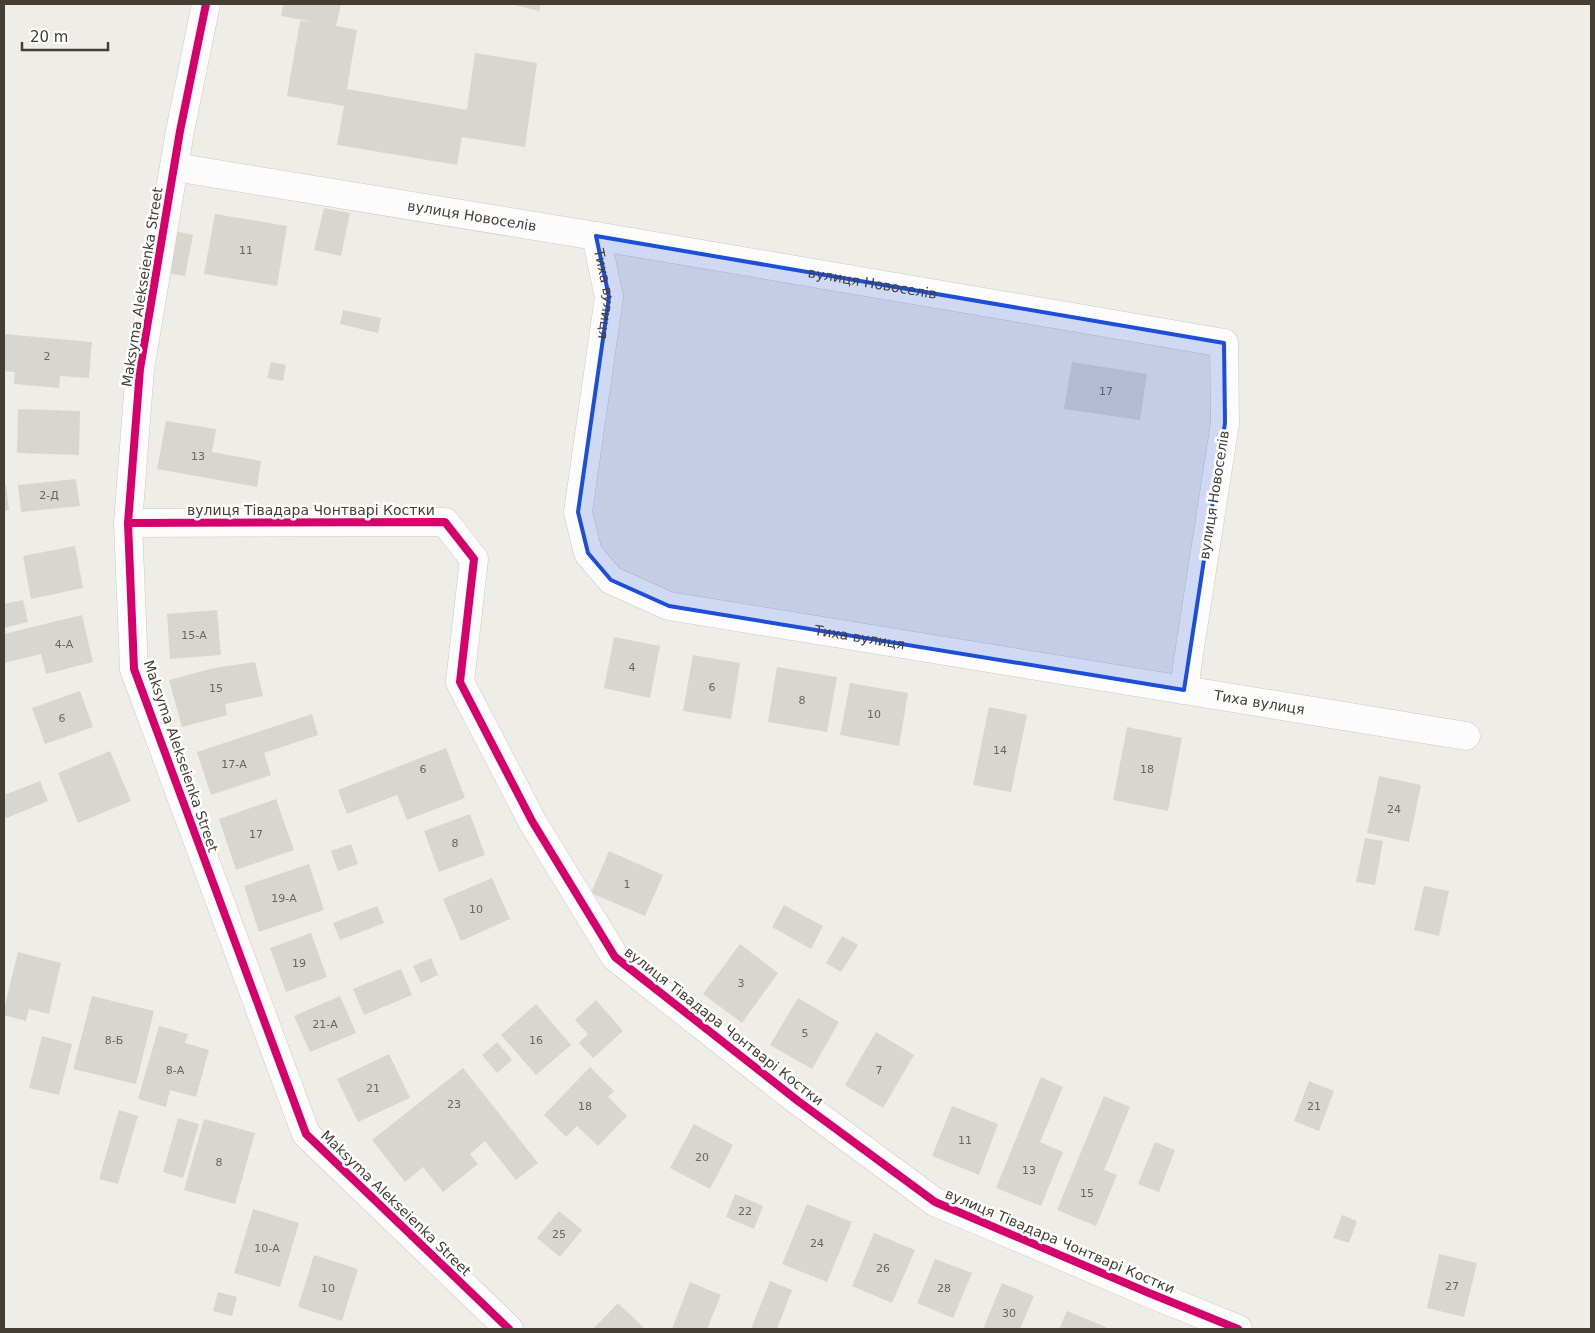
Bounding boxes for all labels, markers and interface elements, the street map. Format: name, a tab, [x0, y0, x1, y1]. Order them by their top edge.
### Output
scale bar	[22, 20, 109, 52]
text: 20 m	[30, 28, 68, 46]
street label: Maksyma Alekseienka Street	[118, 186, 166, 388]
street label: вулиця Новоселів	[406, 197, 538, 234]
house number: 11	[239, 244, 253, 257]
street label: Тиха вулиця	[591, 246, 617, 340]
street label: вулиця Новоселів	[807, 264, 938, 302]
house number: 2	[44, 350, 51, 363]
house number: 17	[1099, 385, 1113, 398]
street label: вулиця Новоселів	[1196, 429, 1232, 561]
house number: 13	[191, 450, 205, 463]
house number: 2-Д	[39, 489, 59, 502]
street label: вулиця Тівадара Чонтварі Костки	[187, 502, 435, 518]
street label: Тиха вулиця	[812, 622, 906, 652]
house number: 15-А	[181, 629, 207, 642]
house number: 4-А	[55, 638, 74, 651]
street label: Maksyma Alekseienka Street	[141, 658, 222, 855]
house number: 4	[629, 661, 636, 674]
house number: 6	[709, 681, 716, 694]
house number: 15	[209, 682, 223, 695]
street label: Тиха вулиця	[1212, 687, 1306, 718]
house number: 8	[799, 694, 806, 707]
house number: 10	[867, 708, 881, 721]
house number: 6	[59, 712, 66, 725]
house number: 14	[993, 744, 1007, 757]
house number: 17-А	[221, 758, 247, 771]
house number: 6	[420, 763, 427, 776]
house number: 18	[1140, 763, 1154, 776]
house number: 24	[1387, 803, 1401, 816]
house number: 17	[249, 828, 263, 841]
house number: 8	[452, 837, 459, 850]
house number: 1	[624, 878, 631, 891]
house number: 19-А	[271, 892, 297, 905]
house number: 10	[469, 903, 483, 916]
street label: вулиця Тівадара Чонтварі Костки	[621, 943, 827, 1109]
house number: 19	[292, 957, 306, 970]
house number: 3	[738, 977, 745, 990]
house number: 21-А	[312, 1018, 338, 1031]
house number: 5	[802, 1027, 809, 1040]
house number: 8-Б	[105, 1034, 123, 1047]
house number: 16	[529, 1034, 543, 1047]
house number: 8-А	[166, 1064, 185, 1077]
house number: 7	[876, 1064, 883, 1077]
house number: 21	[366, 1082, 380, 1095]
house number: 23	[447, 1098, 461, 1111]
house number: 18	[578, 1100, 592, 1113]
house number: 21	[1307, 1100, 1321, 1113]
street label: Maksyma Alekseienka Street	[318, 1127, 475, 1279]
house number: 11	[958, 1134, 972, 1147]
house number: 20	[695, 1151, 709, 1164]
house number: 8	[216, 1156, 223, 1169]
house number: 13	[1022, 1164, 1036, 1177]
street label: вулиця Тівадара Чонтварі Костки	[943, 1185, 1177, 1297]
house number: 15	[1080, 1187, 1094, 1200]
house number: 22	[738, 1205, 752, 1218]
house number: 25	[552, 1228, 566, 1241]
house number: 24	[810, 1237, 824, 1250]
house number: 10-А	[254, 1242, 280, 1255]
house number: 26	[876, 1262, 890, 1275]
house number: 27	[1445, 1280, 1459, 1293]
house number: 10	[321, 1282, 335, 1295]
house number: 28	[937, 1282, 951, 1295]
house number: 30	[1002, 1307, 1016, 1320]

